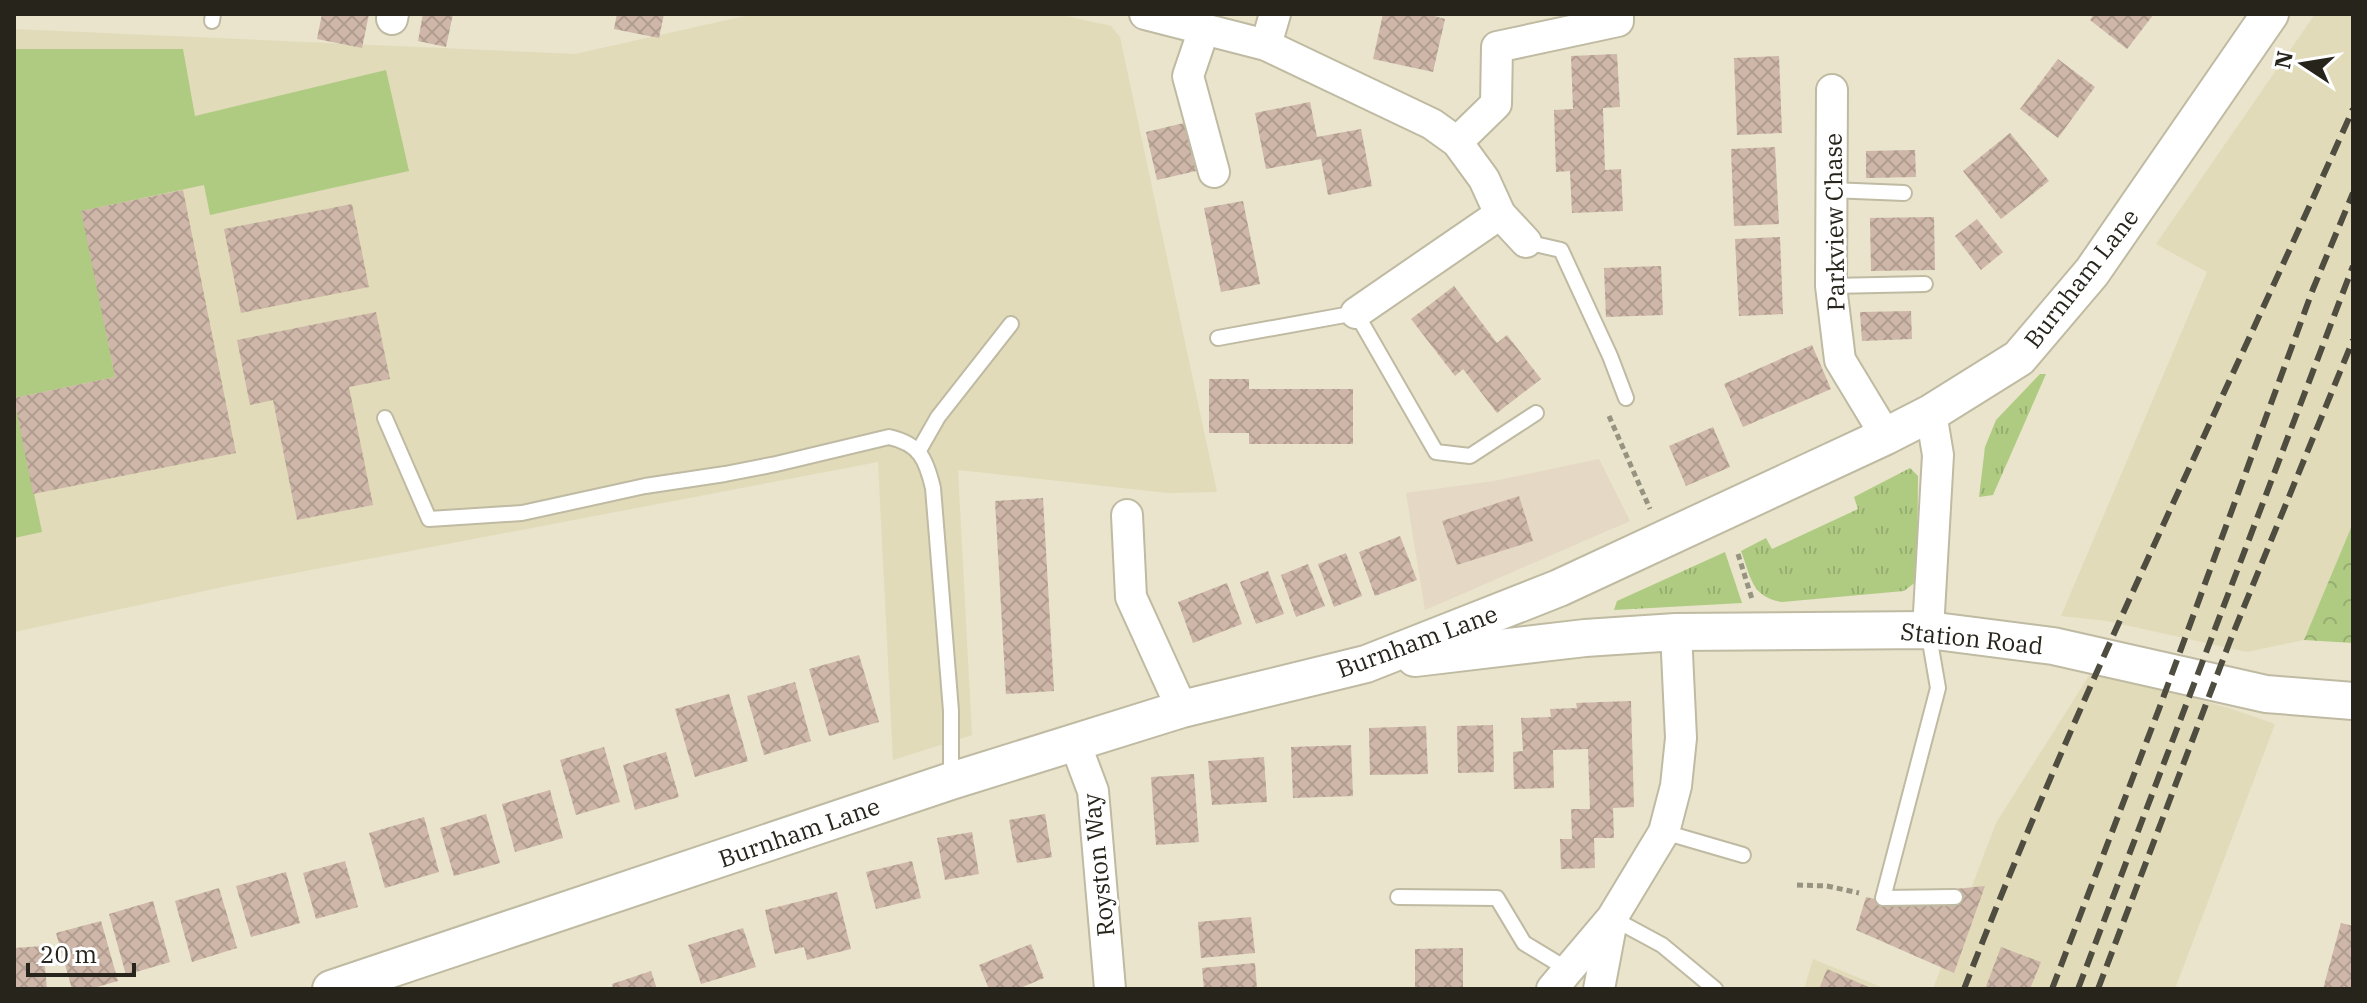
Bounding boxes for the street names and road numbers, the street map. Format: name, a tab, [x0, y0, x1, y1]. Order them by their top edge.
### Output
street label: Parkview Chase	[1816, 133, 1852, 311]
street label: Burnham Lane	[2016, 202, 2146, 354]
street label: Burnham Lane	[1332, 597, 1502, 685]
street label: Station Road	[1899, 615, 2045, 661]
street label: Burnham Lane	[714, 789, 884, 875]
street label: Royston Way	[1075, 792, 1121, 938]

